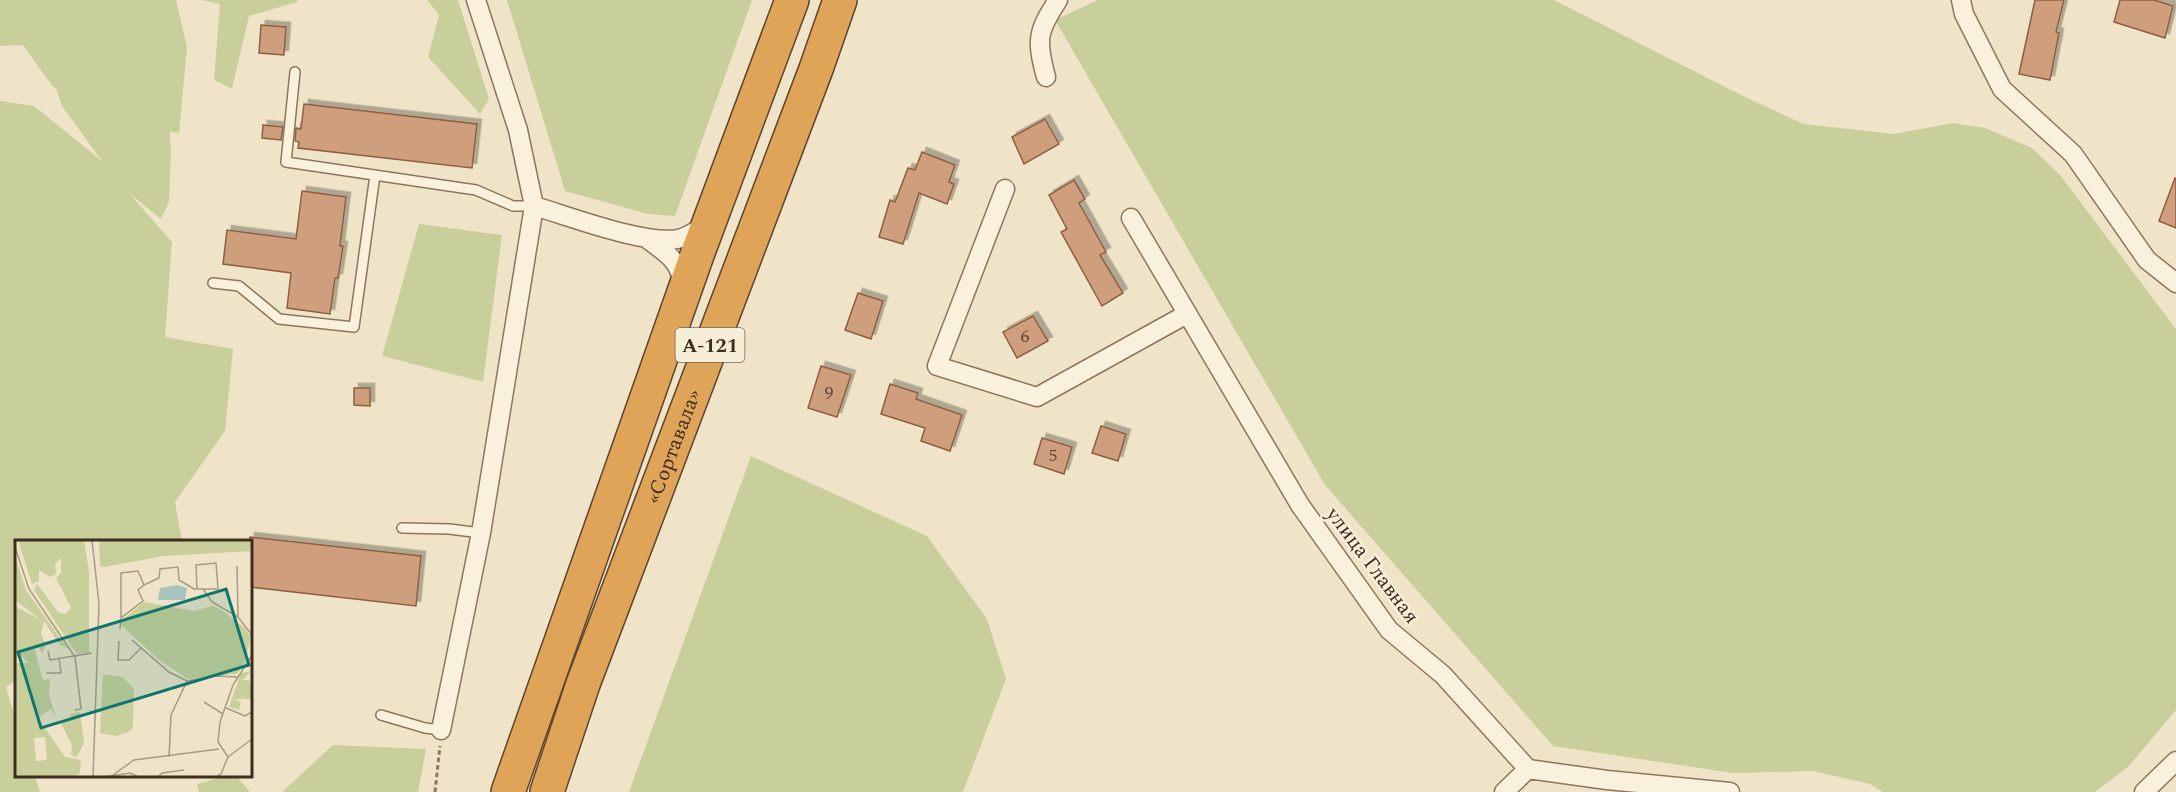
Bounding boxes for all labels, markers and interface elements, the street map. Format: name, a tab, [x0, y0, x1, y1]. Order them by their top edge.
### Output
house number: 6	[1021, 323, 1030, 350]
road number: А-121	[676, 328, 744, 362]
house number: 9	[825, 379, 834, 406]
street label: «Сортавала»	[638, 385, 710, 509]
house number: 5	[1049, 442, 1058, 469]
street label: улица Главная	[1317, 500, 1427, 631]
inset map	[15, 540, 252, 777]

